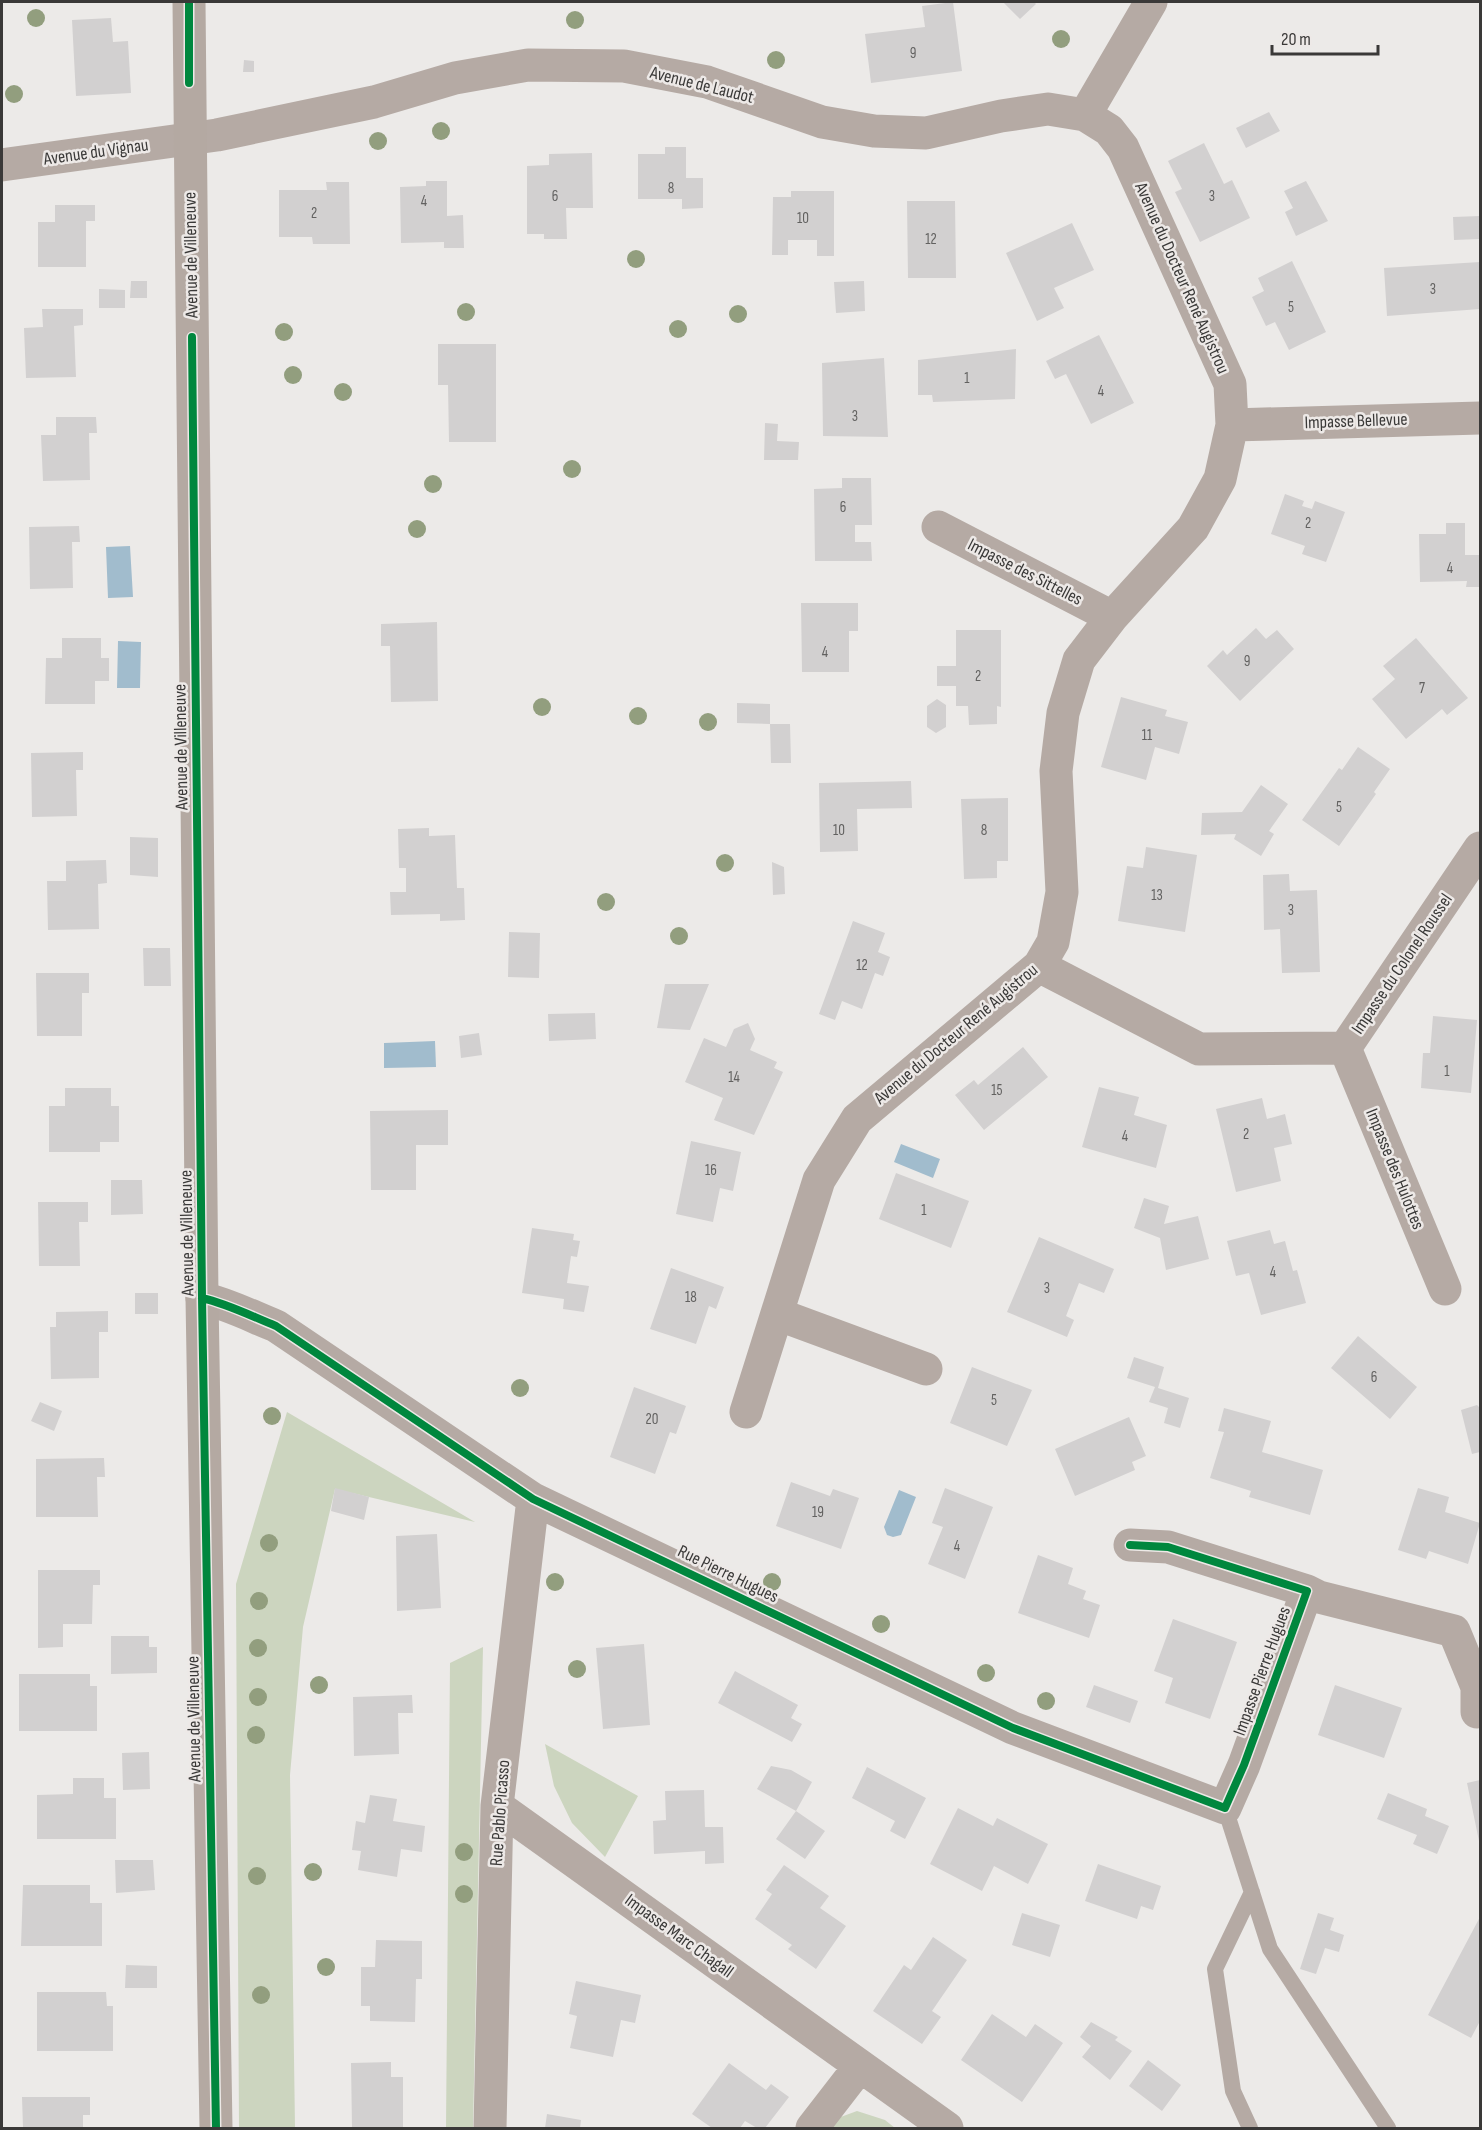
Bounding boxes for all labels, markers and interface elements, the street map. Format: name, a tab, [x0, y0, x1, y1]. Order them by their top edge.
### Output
scale bar	[1272, 18, 1378, 56]
text: 20 m	[1281, 29, 1311, 50]
house number: 9	[910, 44, 916, 63]
street label: Avenue de Laudot	[647, 62, 756, 108]
street label: Avenue du Vignau	[41, 134, 150, 170]
street label: Avenue du Docteur René Augistrou	[1130, 178, 1234, 377]
house number: 8	[668, 179, 674, 198]
house number: 6	[552, 187, 558, 206]
house number: 3	[1209, 187, 1215, 206]
street label: Avenue de Villeneuve	[179, 192, 203, 319]
house number: 4	[421, 192, 427, 211]
house number: 2	[311, 204, 317, 223]
house number: 10	[797, 209, 809, 228]
house number: 12	[925, 230, 937, 249]
house number: 3	[1430, 280, 1436, 299]
house number: 5	[1288, 298, 1294, 317]
house number: 1	[964, 369, 970, 388]
house number: 4	[1098, 382, 1104, 401]
house number: 3	[852, 407, 858, 426]
street label: Impasse Bellevue	[1304, 409, 1408, 433]
house number: 6	[840, 498, 846, 517]
house number: 2	[1305, 514, 1311, 533]
street label: Impasse des Sittelles	[964, 534, 1086, 610]
house number: 4	[1447, 559, 1453, 578]
house number: 4	[822, 643, 828, 662]
house number: 9	[1244, 652, 1250, 671]
house number: 2	[975, 667, 981, 686]
house number: 7	[1419, 679, 1425, 698]
street label: Avenue de Villeneuve	[169, 684, 193, 811]
house number: 11	[1142, 726, 1153, 745]
house number: 5	[1336, 798, 1342, 817]
house number: 10	[833, 821, 845, 840]
house number: 8	[981, 821, 987, 840]
house number: 13	[1151, 886, 1163, 905]
street label: Impasse du Colonel Roussel	[1347, 890, 1457, 1038]
house number: 3	[1288, 901, 1294, 920]
house number: 12	[856, 956, 868, 975]
street label: Avenue du Docteur René Augistrou	[869, 959, 1042, 1109]
house number: 1	[1444, 1062, 1450, 1081]
house number: 14	[728, 1068, 740, 1087]
house number: 15	[991, 1081, 1003, 1100]
street label: Impasse des Hulottes	[1361, 1106, 1429, 1232]
house number: 2	[1243, 1125, 1249, 1144]
house number: 4	[1122, 1127, 1128, 1146]
house number: 16	[705, 1161, 717, 1180]
street label: Avenue de Villeneuve	[175, 1170, 199, 1297]
house number: 1	[921, 1201, 927, 1220]
house number: 4	[1270, 1263, 1276, 1282]
house number: 3	[1044, 1279, 1050, 1298]
house number: 18	[685, 1288, 697, 1307]
house number: 6	[1371, 1368, 1377, 1387]
house number: 5	[991, 1391, 997, 1410]
house number: 20	[646, 1410, 658, 1429]
house number: 19	[812, 1503, 824, 1522]
house number: 4	[954, 1537, 960, 1556]
street label: Rue Pierre Hugues	[674, 1541, 782, 1607]
street label: Impasse Pierre Hugues	[1229, 1604, 1295, 1738]
street label: Avenue de Villeneuve	[182, 1656, 206, 1783]
street label: Rue Pablo Picasso	[486, 1759, 514, 1867]
street label: Impasse Marc Chagall	[621, 1890, 737, 1982]

